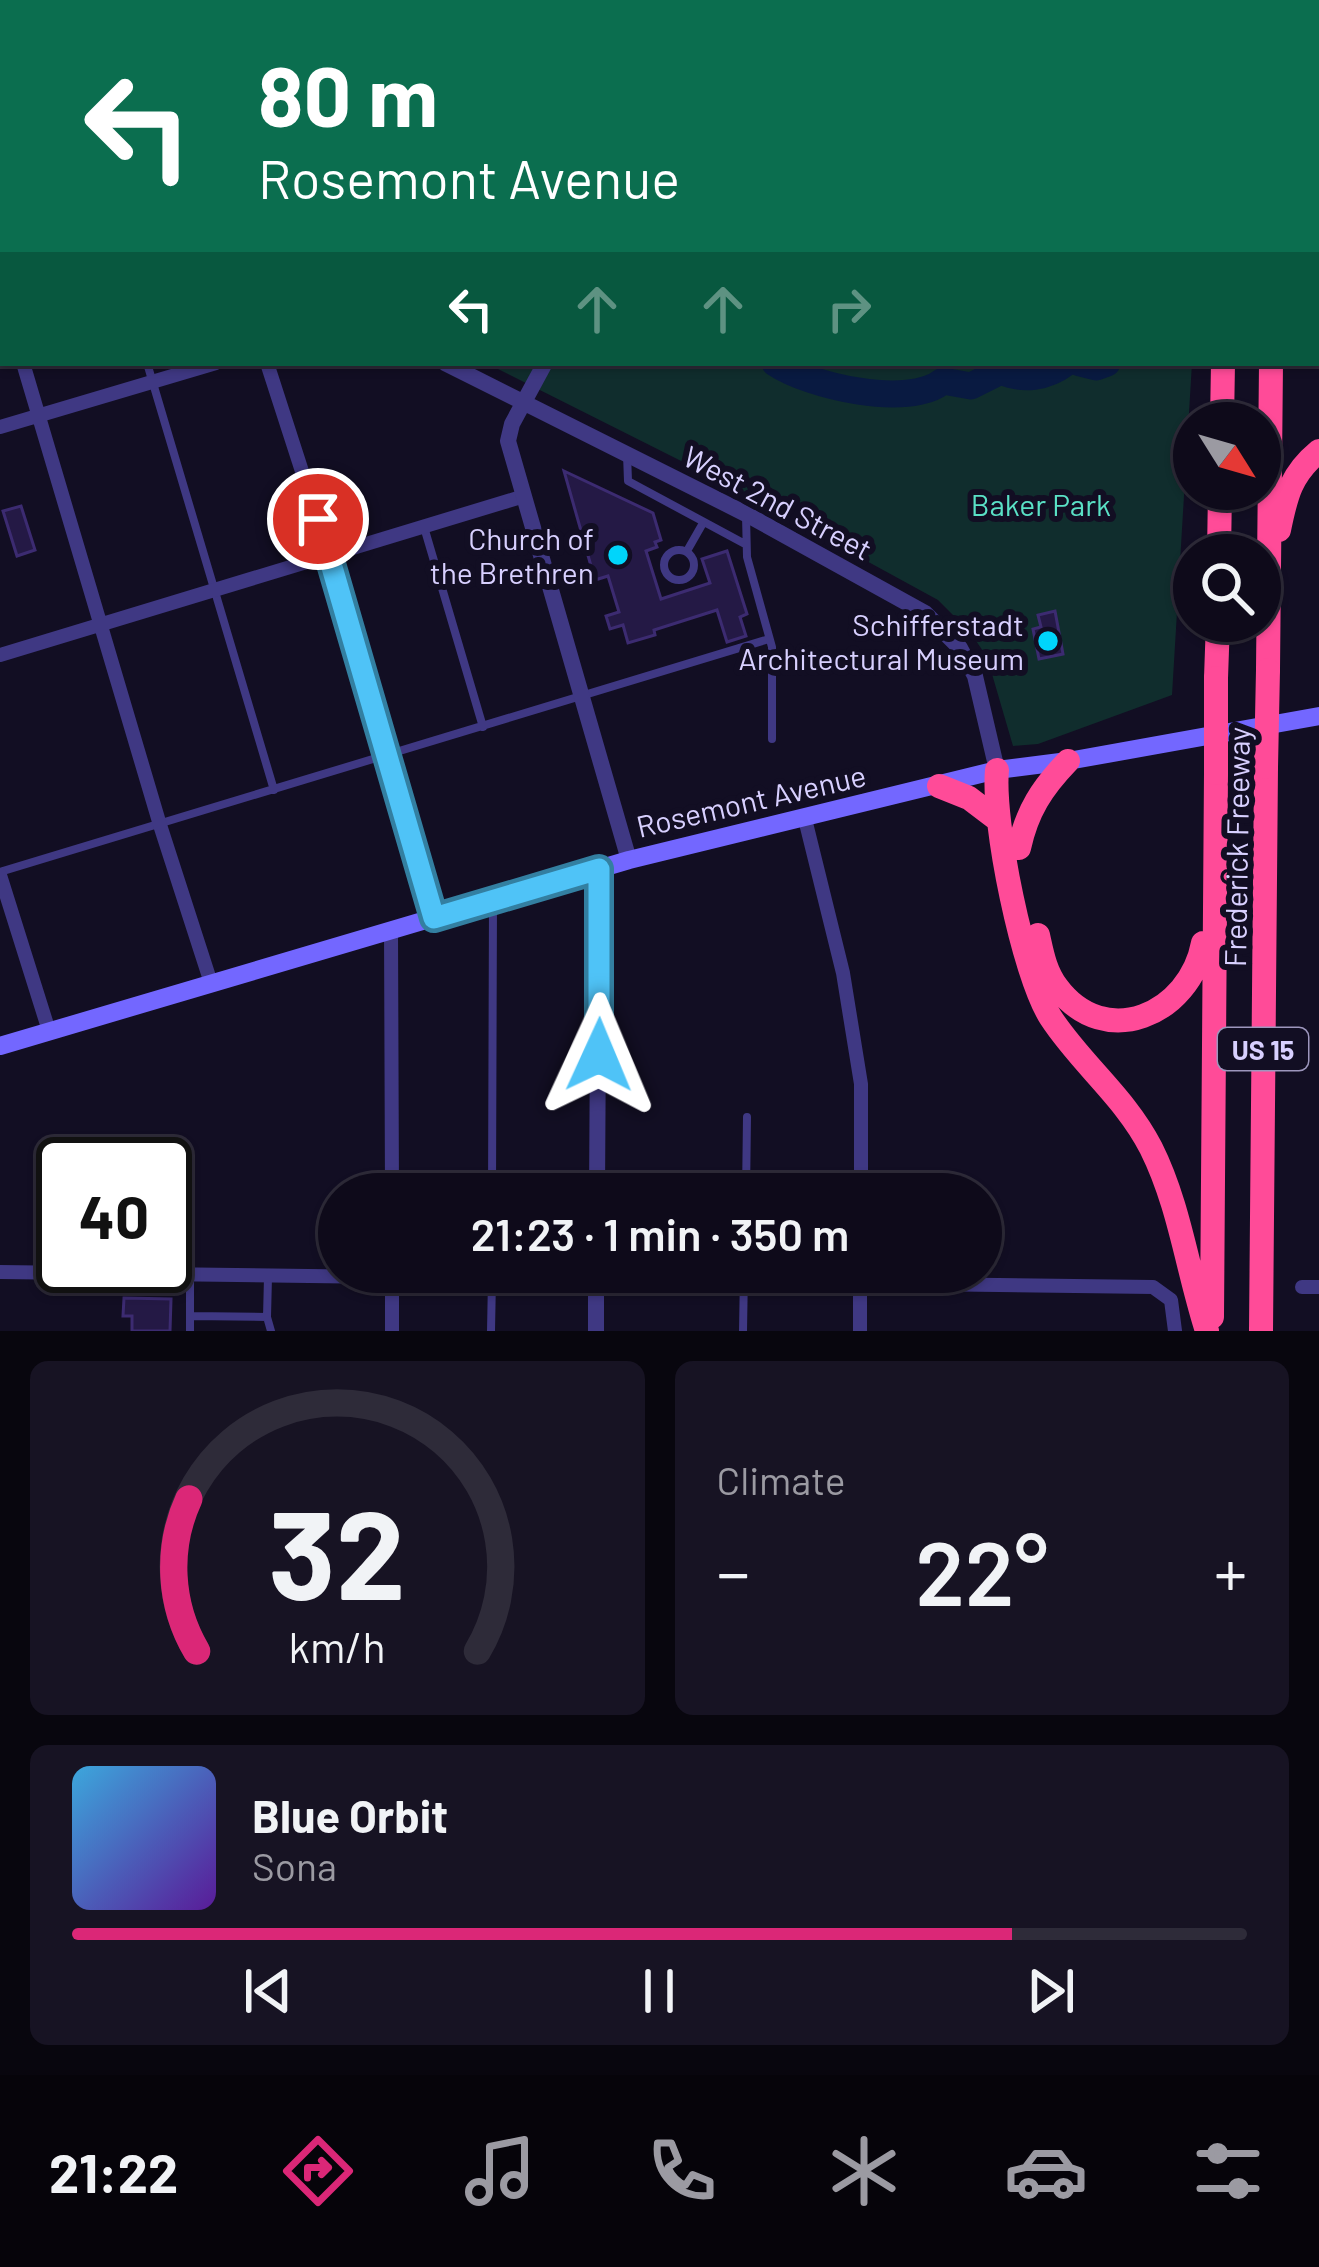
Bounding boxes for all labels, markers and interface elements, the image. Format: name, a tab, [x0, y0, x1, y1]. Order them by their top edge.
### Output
text: 80 m	[258, 43, 438, 144]
icon: left	[60, 48, 216, 204]
text: Rosemont Avenue	[258, 145, 680, 210]
icon: left	[438, 276, 504, 342]
icon: ahead	[564, 276, 630, 342]
icon: ahead	[690, 276, 756, 342]
icon: right	[816, 276, 882, 342]
north arrow	[1173, 402, 1281, 510]
map controls	[1173, 402, 1281, 642]
street label: West 2nd Street	[678, 437, 878, 567]
pin	[267, 468, 369, 570]
icon: arrive	[285, 486, 351, 552]
park label: Baker Park	[971, 486, 1111, 522]
place label: Church of the Brethren	[430, 520, 594, 590]
button: search	[1173, 534, 1281, 642]
marker: Church of the Brethren	[605, 542, 631, 568]
place label: Schifferstadt Architectural Museum	[739, 606, 1024, 676]
marker: Schifferstadt Architectural Museum	[1035, 628, 1061, 654]
street label: Frederick Freeway	[1216, 726, 1256, 967]
street label: Rosemont Avenue	[633, 756, 869, 844]
position arrow	[536, 992, 662, 1118]
road number: US 15	[1218, 1028, 1308, 1070]
speed limit sign: 40	[36, 1137, 192, 1293]
text: 21:23 · 1 min · 350 m	[471, 1206, 849, 1260]
text: Climate	[717, 1456, 846, 1503]
text: 32	[269, 1475, 406, 1625]
text: 22°	[915, 1516, 1048, 1624]
text: −	[717, 1531, 750, 1610]
text: +	[1214, 1531, 1247, 1610]
text: km/h	[289, 1620, 386, 1672]
text: Blue Orbit	[252, 1788, 448, 1842]
text: Sona	[252, 1842, 337, 1889]
icon: previous	[235, 1958, 301, 2024]
icon: pause	[626, 1958, 692, 2024]
icon: next	[1018, 1958, 1084, 2024]
icon: directions	[276, 2129, 360, 2213]
icon: music	[458, 2129, 542, 2213]
icon: phone	[640, 2129, 724, 2213]
icon: climate	[822, 2129, 906, 2213]
icon: car	[1004, 2129, 1088, 2213]
icon: filters	[1186, 2129, 1270, 2213]
text: 21:22	[49, 2139, 178, 2204]

